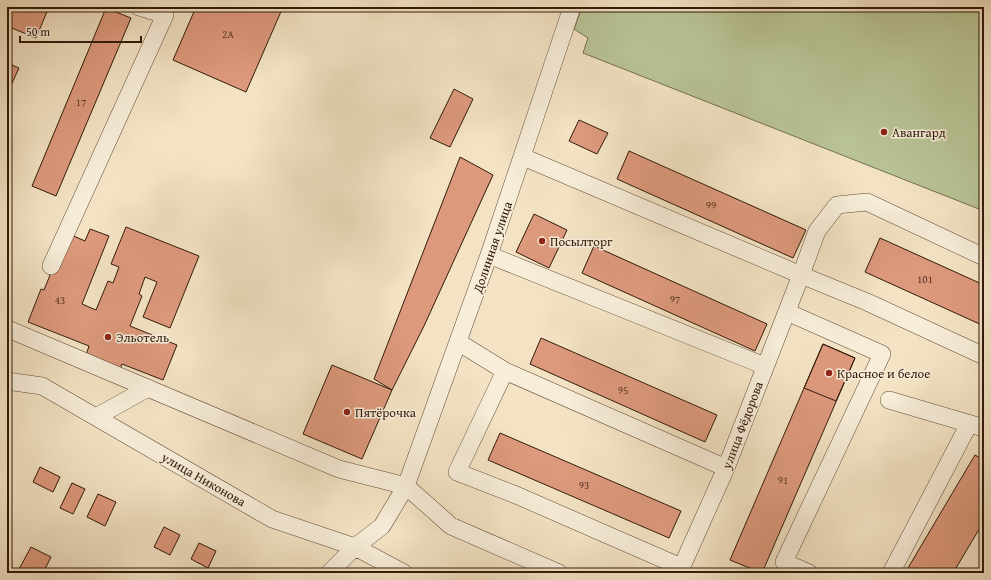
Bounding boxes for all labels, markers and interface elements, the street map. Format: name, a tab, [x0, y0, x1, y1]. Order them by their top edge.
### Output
scale bar	[20, 18, 141, 44]
text: 50 m	[26, 23, 50, 40]
house number: 2А	[222, 26, 234, 42]
house number: 17	[76, 94, 86, 110]
place label: Авангард	[892, 123, 946, 142]
marker: Авангард	[879, 127, 889, 137]
house number: 99	[706, 197, 716, 213]
street label: Долинная улица	[468, 198, 517, 296]
place label: Посылторг	[550, 232, 613, 251]
marker: Посылторг	[537, 236, 547, 246]
house number: 101	[917, 271, 933, 287]
house number: 97	[670, 291, 680, 307]
house number: 43	[55, 292, 65, 308]
place label: Эльотель	[116, 328, 169, 347]
marker: Эльотель	[103, 332, 113, 342]
place label: Красное и белое	[837, 364, 930, 383]
marker: Красное и белое	[824, 368, 834, 378]
street label: улица Фёдорова	[717, 378, 768, 473]
house number: 95	[618, 382, 628, 398]
place label: Пятёрочка	[355, 403, 417, 422]
marker: Пятёрочка	[342, 407, 352, 417]
street label: улица Никонова	[157, 447, 250, 512]
house number: 91	[778, 472, 788, 488]
house number: 93	[579, 477, 589, 493]

